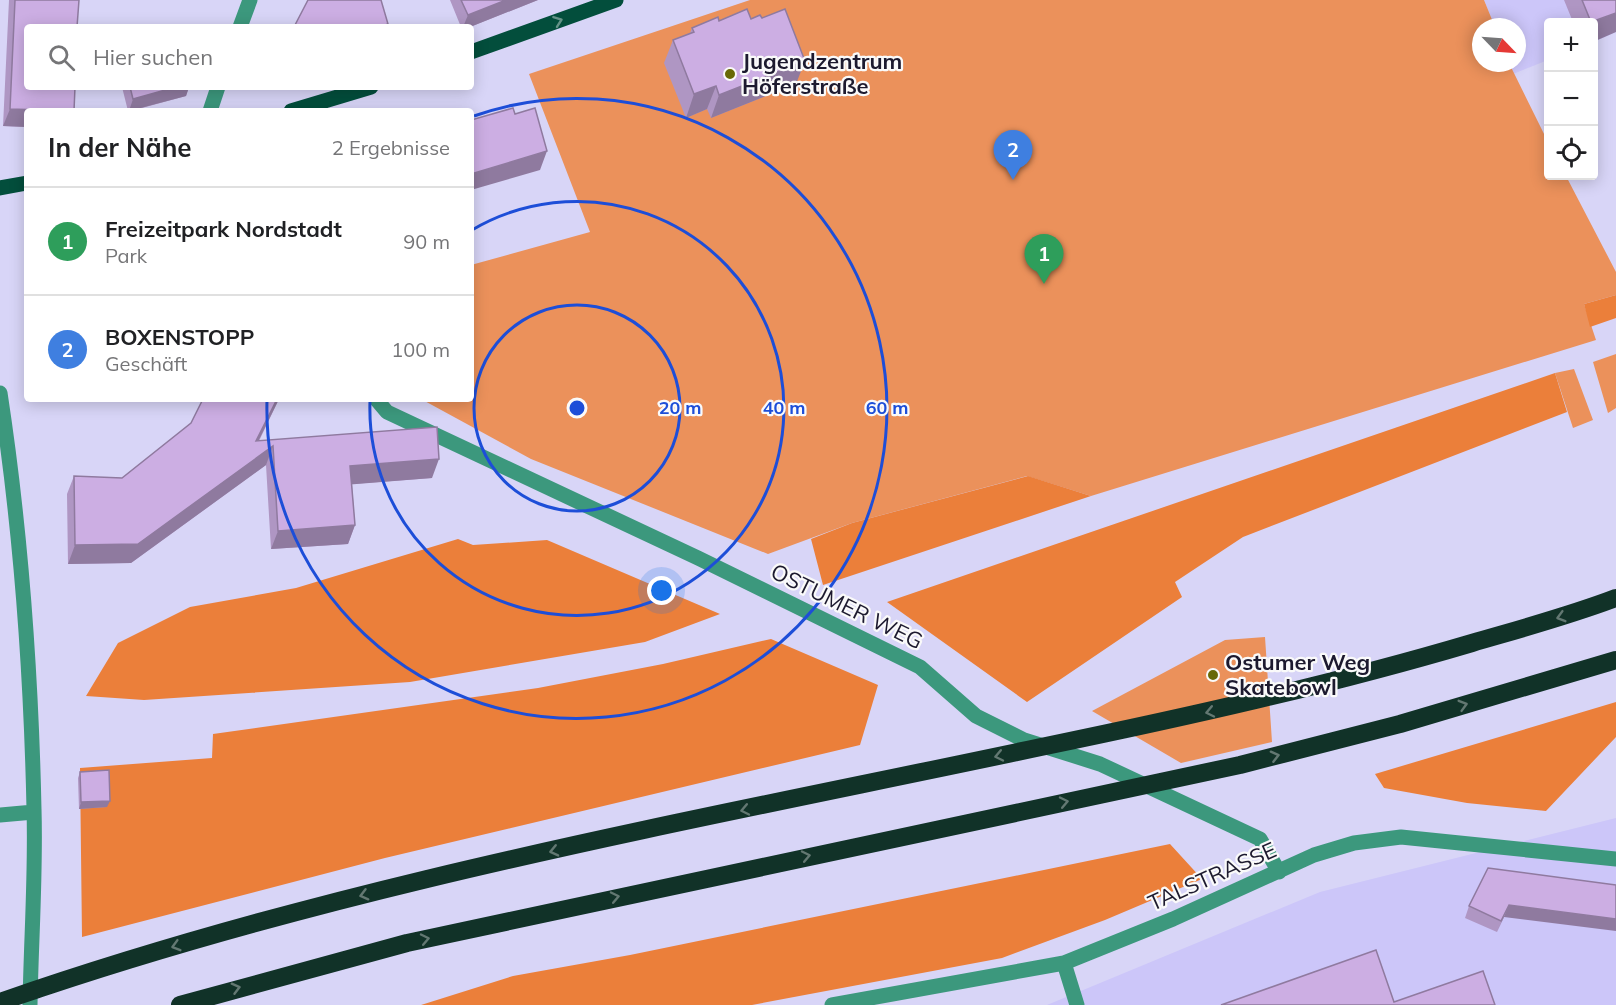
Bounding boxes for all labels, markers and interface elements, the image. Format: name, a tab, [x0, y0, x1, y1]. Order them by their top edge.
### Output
one-way arrow	[552, 15, 563, 28]
north arrow	[1472, 18, 1526, 72]
map controls	[1544, 18, 1598, 180]
button: +	[1544, 18, 1598, 72]
search box	[24, 24, 474, 90]
icon: search	[45, 41, 78, 74]
text: Hier suchen	[93, 43, 213, 71]
place label: Jugendzentrum Höferstraße	[742, 47, 902, 100]
marker: Jugendzentrum Höferstraße	[723, 67, 737, 81]
button: −	[1544, 72, 1598, 126]
button: locate	[1544, 126, 1598, 180]
pin: 2	[994, 130, 1032, 180]
text: In der Nähe	[48, 131, 192, 164]
text: 2 Ergebnisse	[332, 135, 450, 160]
text: Freizeitpark Nordstadt	[105, 215, 342, 243]
text: 1	[62, 229, 74, 254]
text: 90 m	[403, 229, 450, 254]
pin: 1	[1024, 234, 1064, 284]
text: Park	[105, 243, 147, 268]
text: BOXENSTOPP	[105, 323, 255, 351]
text: 2	[62, 337, 74, 362]
text: 100 m	[391, 337, 450, 362]
text: Geschäft	[105, 351, 187, 376]
text: 20 m	[659, 396, 701, 419]
text: 40 m	[763, 396, 805, 419]
text: 60 m	[866, 396, 908, 419]
centre of rings	[567, 398, 587, 418]
street label: OSTUMER WEG	[766, 557, 928, 655]
your location	[647, 576, 676, 605]
one-way arrow	[1556, 610, 1566, 622]
place label: Ostumer Weg Skatebowl	[1225, 648, 1370, 701]
marker: Ostumer Weg Skatebowl	[1206, 668, 1220, 682]
one-way arrow	[1458, 700, 1468, 713]
one-way arrow	[1205, 704, 1215, 717]
one-way arrow	[994, 749, 1004, 762]
one-way arrow	[1269, 751, 1280, 763]
one-way arrow	[1059, 796, 1069, 809]
one-way arrow	[740, 803, 750, 816]
street label: TALSTRASSE	[1144, 835, 1280, 917]
one-way arrow	[549, 844, 559, 857]
one-way arrow	[800, 850, 810, 863]
one-way arrow	[359, 888, 370, 900]
one-way arrow	[610, 891, 620, 904]
one-way arrow	[419, 933, 429, 946]
one-way arrow	[171, 939, 182, 951]
one-way arrow	[230, 983, 241, 995]

